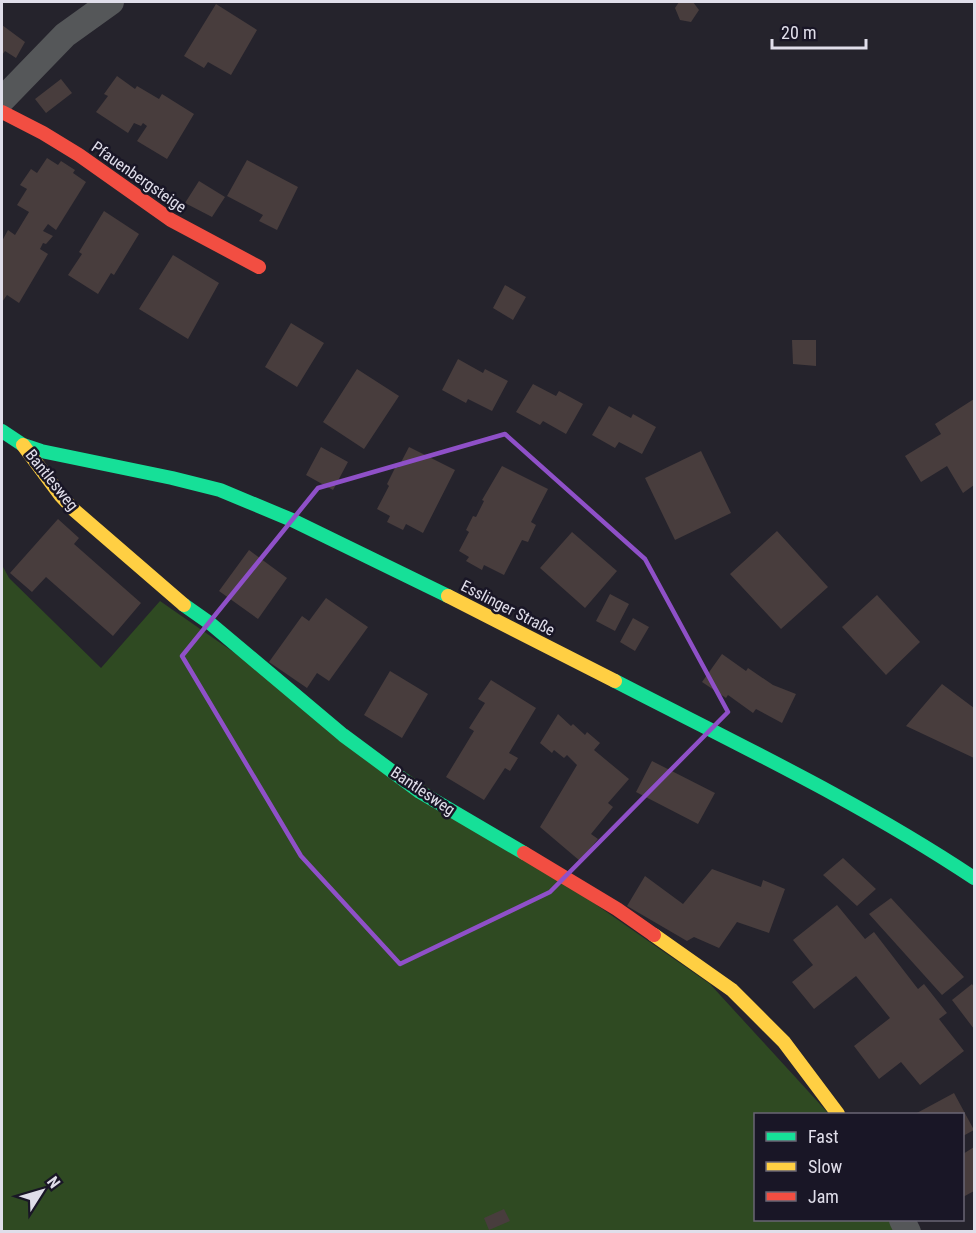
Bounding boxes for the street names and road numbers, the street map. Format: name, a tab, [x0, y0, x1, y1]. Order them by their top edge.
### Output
street label: Pfauenbergsteige	[88, 137, 190, 217]
street label: Bantlesweg	[22, 446, 82, 514]
street label: Esslinger Straße	[458, 576, 558, 640]
street label: Bantlesweg	[387, 763, 459, 819]

